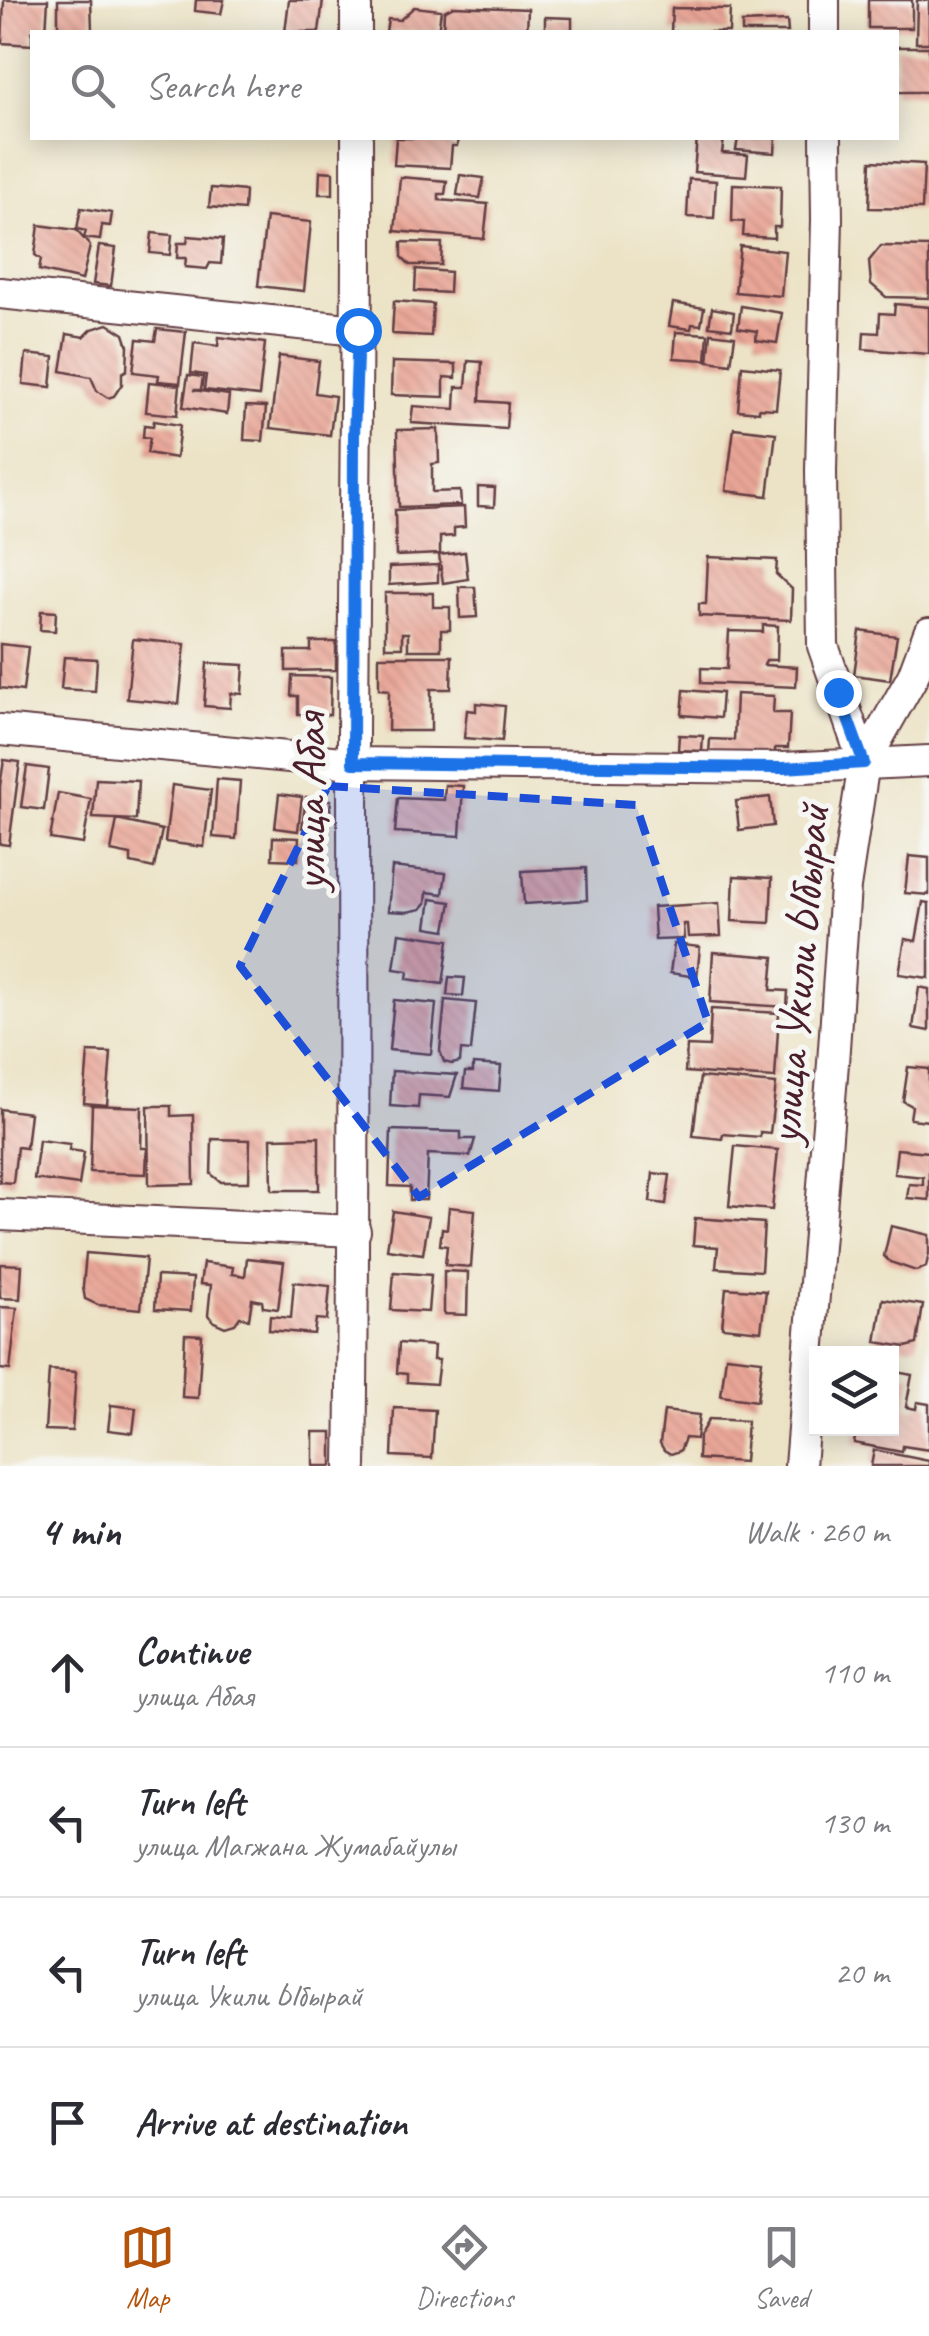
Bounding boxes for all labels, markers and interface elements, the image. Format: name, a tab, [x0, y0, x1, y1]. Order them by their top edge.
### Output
search box	[30, 30, 899, 140]
icon: search	[65, 58, 120, 113]
text: Search here	[145, 62, 300, 109]
route start	[336, 308, 382, 354]
route end	[816, 670, 862, 716]
street label: улица Абая	[279, 710, 339, 894]
street label: улица Укили Ыбырай	[753, 799, 843, 1149]
map controls	[809, 1346, 899, 1436]
button: layers	[809, 1346, 899, 1436]
text: 4 min	[40, 1505, 120, 1558]
text: Walk · 260 m	[745, 1511, 889, 1552]
text: Continue	[135, 1628, 249, 1675]
icon: ahead	[40, 1645, 95, 1700]
text: 110 m	[820, 1652, 889, 1693]
text: улица Абая	[135, 1675, 254, 1716]
text: Turn left	[135, 1778, 245, 1825]
icon: left	[40, 1795, 95, 1850]
text: 130 m	[820, 1802, 889, 1843]
text: улица Магжана Жумабайулы	[135, 1825, 455, 1866]
text: Turn left	[135, 1928, 245, 1975]
icon: left	[40, 1945, 95, 2000]
text: 20 m	[835, 1952, 889, 1993]
text: улица Укили Ыбырай	[135, 1975, 362, 2016]
icon: arrive	[40, 2095, 95, 2150]
text: Arrive at destination	[135, 2099, 407, 2146]
tab: Map	[120, 2220, 175, 2315]
tab: Directions	[416, 2220, 513, 2315]
tab: Saved	[754, 2220, 809, 2315]

